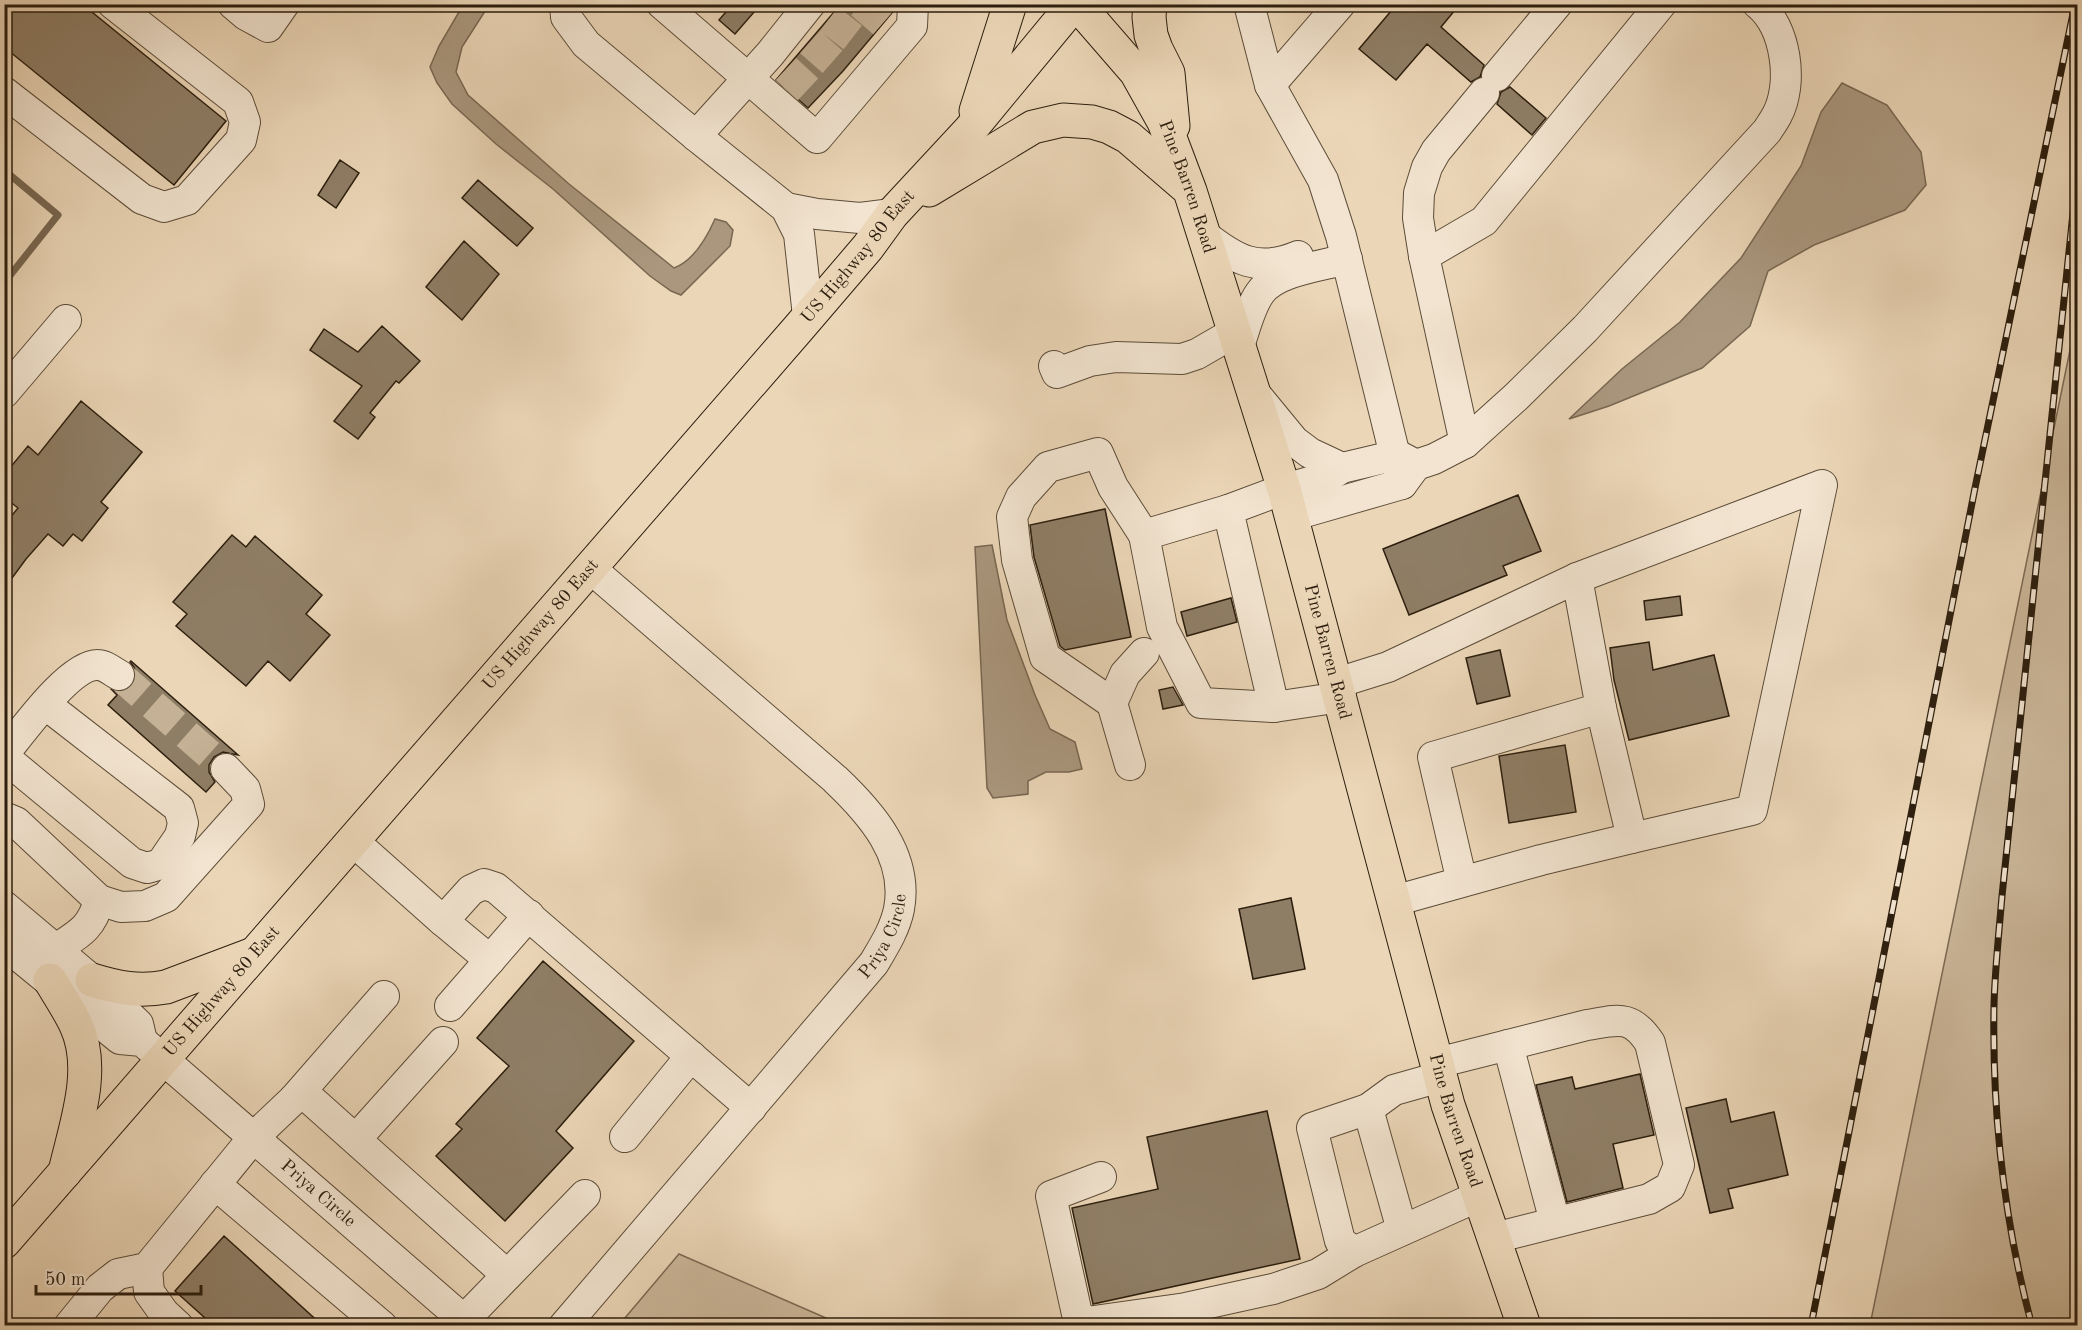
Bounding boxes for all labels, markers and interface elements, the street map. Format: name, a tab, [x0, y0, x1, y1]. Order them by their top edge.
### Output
street label: Pine Barren Road	[1155, 118, 1218, 255]
street label: US Highway 80 East	[798, 187, 918, 327]
street label: US Highway 80 East	[479, 556, 602, 694]
street label: Pine Barren Road	[1301, 582, 1354, 722]
street label: Priya Circle	[856, 893, 910, 982]
street label: US Highway 80 East	[160, 923, 283, 1060]
street label: Pine Barren Road	[1426, 1052, 1485, 1190]
street label: Priya Circle	[277, 1156, 359, 1231]
scale bar	[36, 1258, 201, 1296]
text: 50 m	[45, 1271, 85, 1289]

